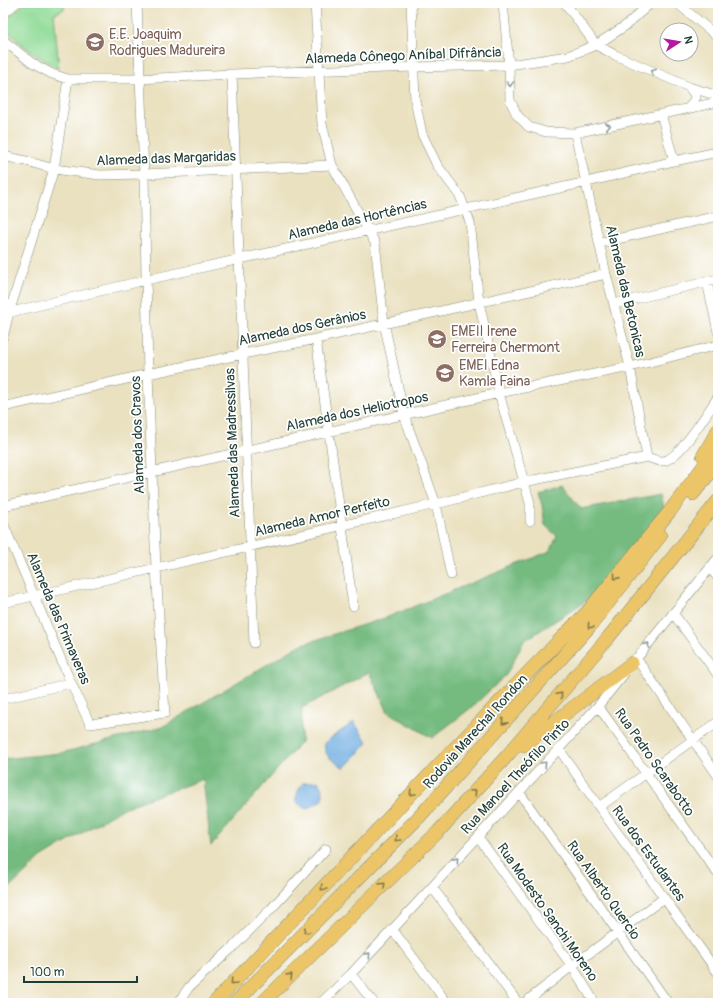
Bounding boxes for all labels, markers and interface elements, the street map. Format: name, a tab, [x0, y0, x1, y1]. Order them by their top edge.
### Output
north arrow	[659, 22, 699, 62]
place label: E.E. Joaquim Rodrigues Madureira	[109, 26, 225, 59]
school or university icon: E.E. Joaquim Rodrigues Madureira	[84, 31, 106, 53]
text: N	[681, 35, 696, 46]
street label: Alameda Cônego Aníbal Difrância	[304, 44, 502, 67]
one-way arrow	[650, 69, 658, 77]
one-way arrow	[505, 81, 514, 87]
one-way arrow	[605, 122, 611, 130]
street label: Alameda das Margaridas	[96, 148, 237, 169]
street label: Alameda das Hortências	[286, 195, 429, 244]
street label: Alameda das Betonicas	[602, 223, 649, 360]
street label: Alameda dos Gerânios	[237, 306, 368, 349]
place label: EMEII Irene Ferreira Chermont	[451, 323, 560, 356]
school or university icon: EMEII Irene Ferreira Chermont	[426, 328, 448, 350]
place label: EMEI Edna Kamla Faina	[459, 357, 530, 390]
school or university icon: EMEI Edna Kamla Faina	[434, 362, 456, 384]
street label: Alameda das Madressilvas	[221, 367, 244, 518]
street label: Alameda dos Cravos	[127, 375, 148, 494]
street label: Alameda dos Heliotropos	[284, 388, 431, 435]
street label: Alameda Amor Perfeito	[253, 493, 392, 540]
street label: Alameda das Primaveras	[23, 550, 94, 687]
one-way arrow	[614, 572, 621, 579]
one-way arrow	[588, 621, 595, 628]
one-way arrow	[643, 642, 650, 649]
street label: Rodovia Marechal Rondon	[419, 671, 531, 792]
one-way arrow	[556, 692, 563, 699]
street label: Rua Pedro Scarabotto	[611, 705, 699, 820]
street label: Rua Manoel Theófilo Pinto	[457, 715, 574, 838]
one-way arrow	[501, 718, 508, 725]
one-way arrow	[539, 762, 546, 769]
one-way arrow	[409, 788, 416, 796]
one-way arrow	[469, 790, 476, 797]
street label: Rua dos Estudantes	[608, 802, 689, 905]
one-way arrow	[394, 834, 402, 842]
street label: Rua Alberto Quercio	[563, 838, 644, 943]
street label: Rua Modesto Sanchi Moreno	[493, 840, 602, 985]
one-way arrow	[452, 857, 459, 865]
one-way arrow	[378, 882, 386, 890]
one-way arrow	[320, 883, 327, 891]
one-way arrow	[303, 926, 311, 934]
one-way arrow	[363, 952, 370, 960]
scale bar	[24, 958, 137, 984]
text: 100 m	[30, 965, 65, 980]
one-way arrow	[285, 973, 293, 981]
one-way arrow	[231, 977, 238, 985]

